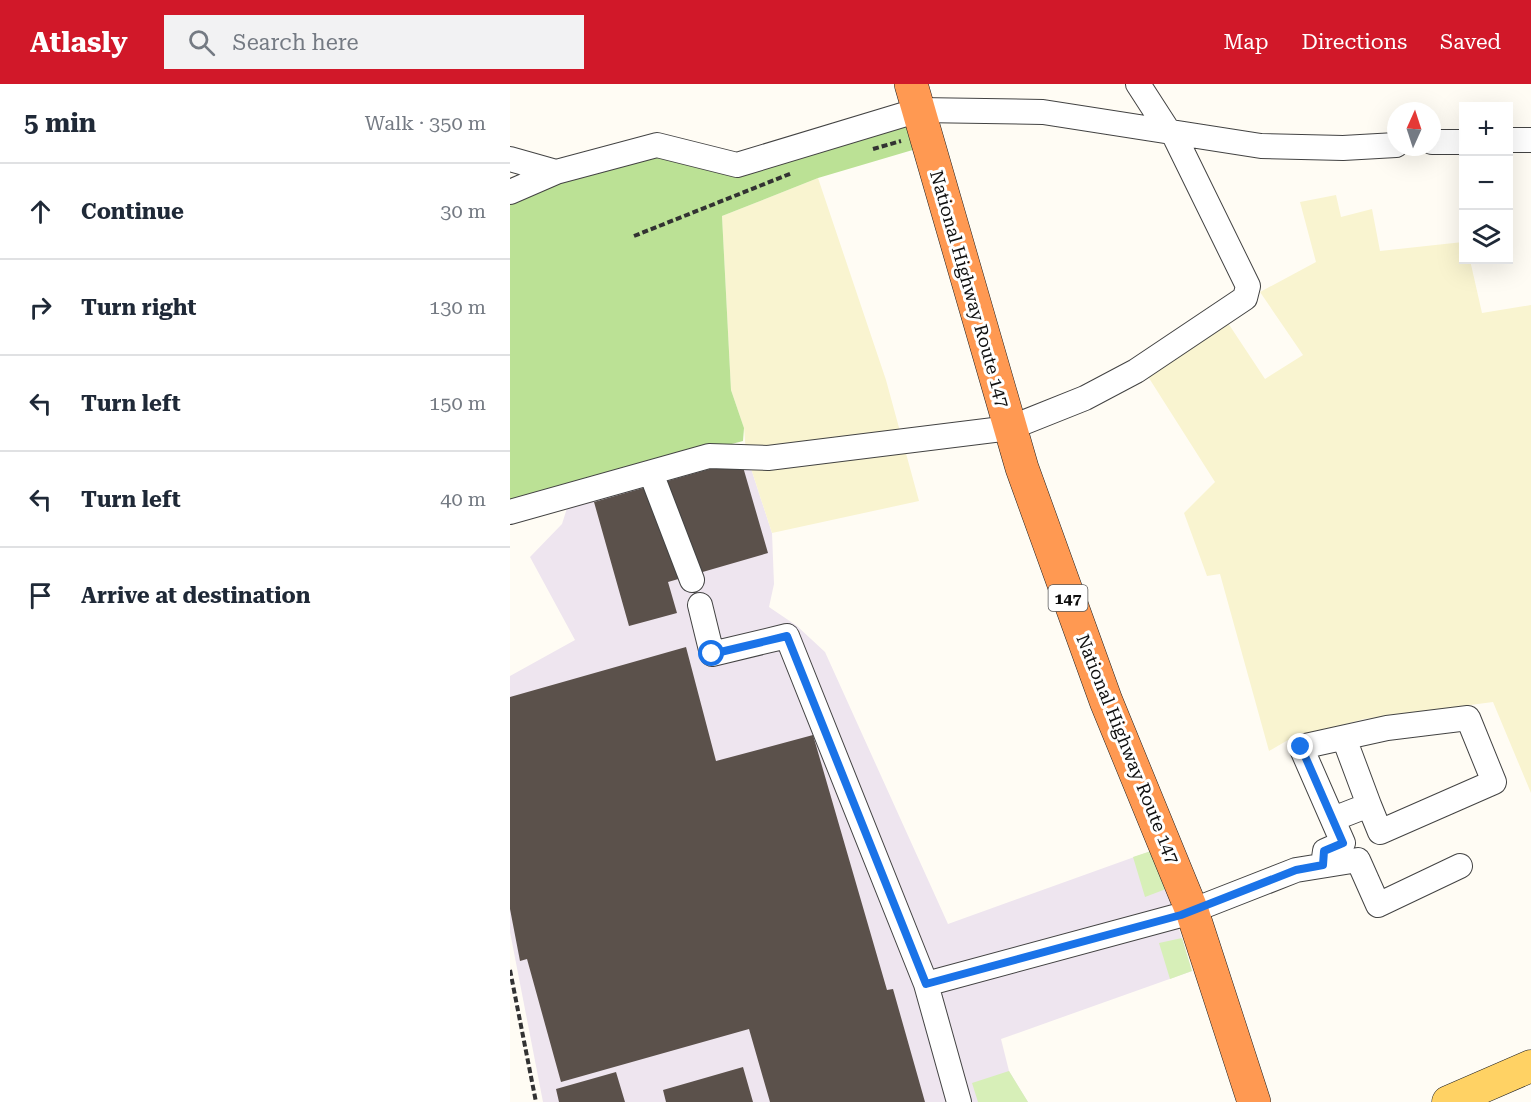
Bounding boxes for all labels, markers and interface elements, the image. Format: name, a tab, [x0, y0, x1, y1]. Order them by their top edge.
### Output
search box	[164, 15, 584, 69]
text: Atlasly	[30, 26, 128, 59]
icon: search	[185, 26, 218, 59]
text: Search here	[233, 30, 359, 55]
text: Map	[1224, 30, 1268, 54]
text: Directions	[1301, 30, 1407, 54]
text: Saved	[1440, 30, 1501, 54]
north arrow	[1387, 102, 1441, 156]
map controls	[1459, 102, 1513, 264]
button: +	[1459, 102, 1513, 156]
text: 5 min	[24, 108, 96, 138]
text: Walk · 350 m	[365, 111, 486, 135]
button: −	[1459, 156, 1513, 210]
street label: National Highway Route 147	[926, 168, 1014, 410]
icon: ahead	[24, 195, 57, 228]
text: Continue	[81, 199, 184, 224]
text: 30 m	[440, 199, 486, 223]
button: layers	[1459, 210, 1513, 264]
icon: right	[24, 291, 57, 324]
text: Turn right	[81, 295, 196, 320]
text: 130 m	[429, 295, 486, 319]
icon: left	[24, 387, 57, 420]
text: Turn left	[81, 391, 181, 416]
text: 150 m	[429, 391, 486, 415]
icon: left	[24, 483, 57, 516]
text: Turn left	[81, 487, 181, 512]
text: 40 m	[440, 487, 486, 511]
icon: arrive	[24, 579, 57, 612]
text: Arrive at destination	[81, 583, 310, 608]
road number: 147	[1048, 585, 1088, 611]
street label: National Highway Route 147	[1072, 631, 1184, 867]
route start	[698, 640, 724, 666]
route end	[1287, 733, 1313, 759]

